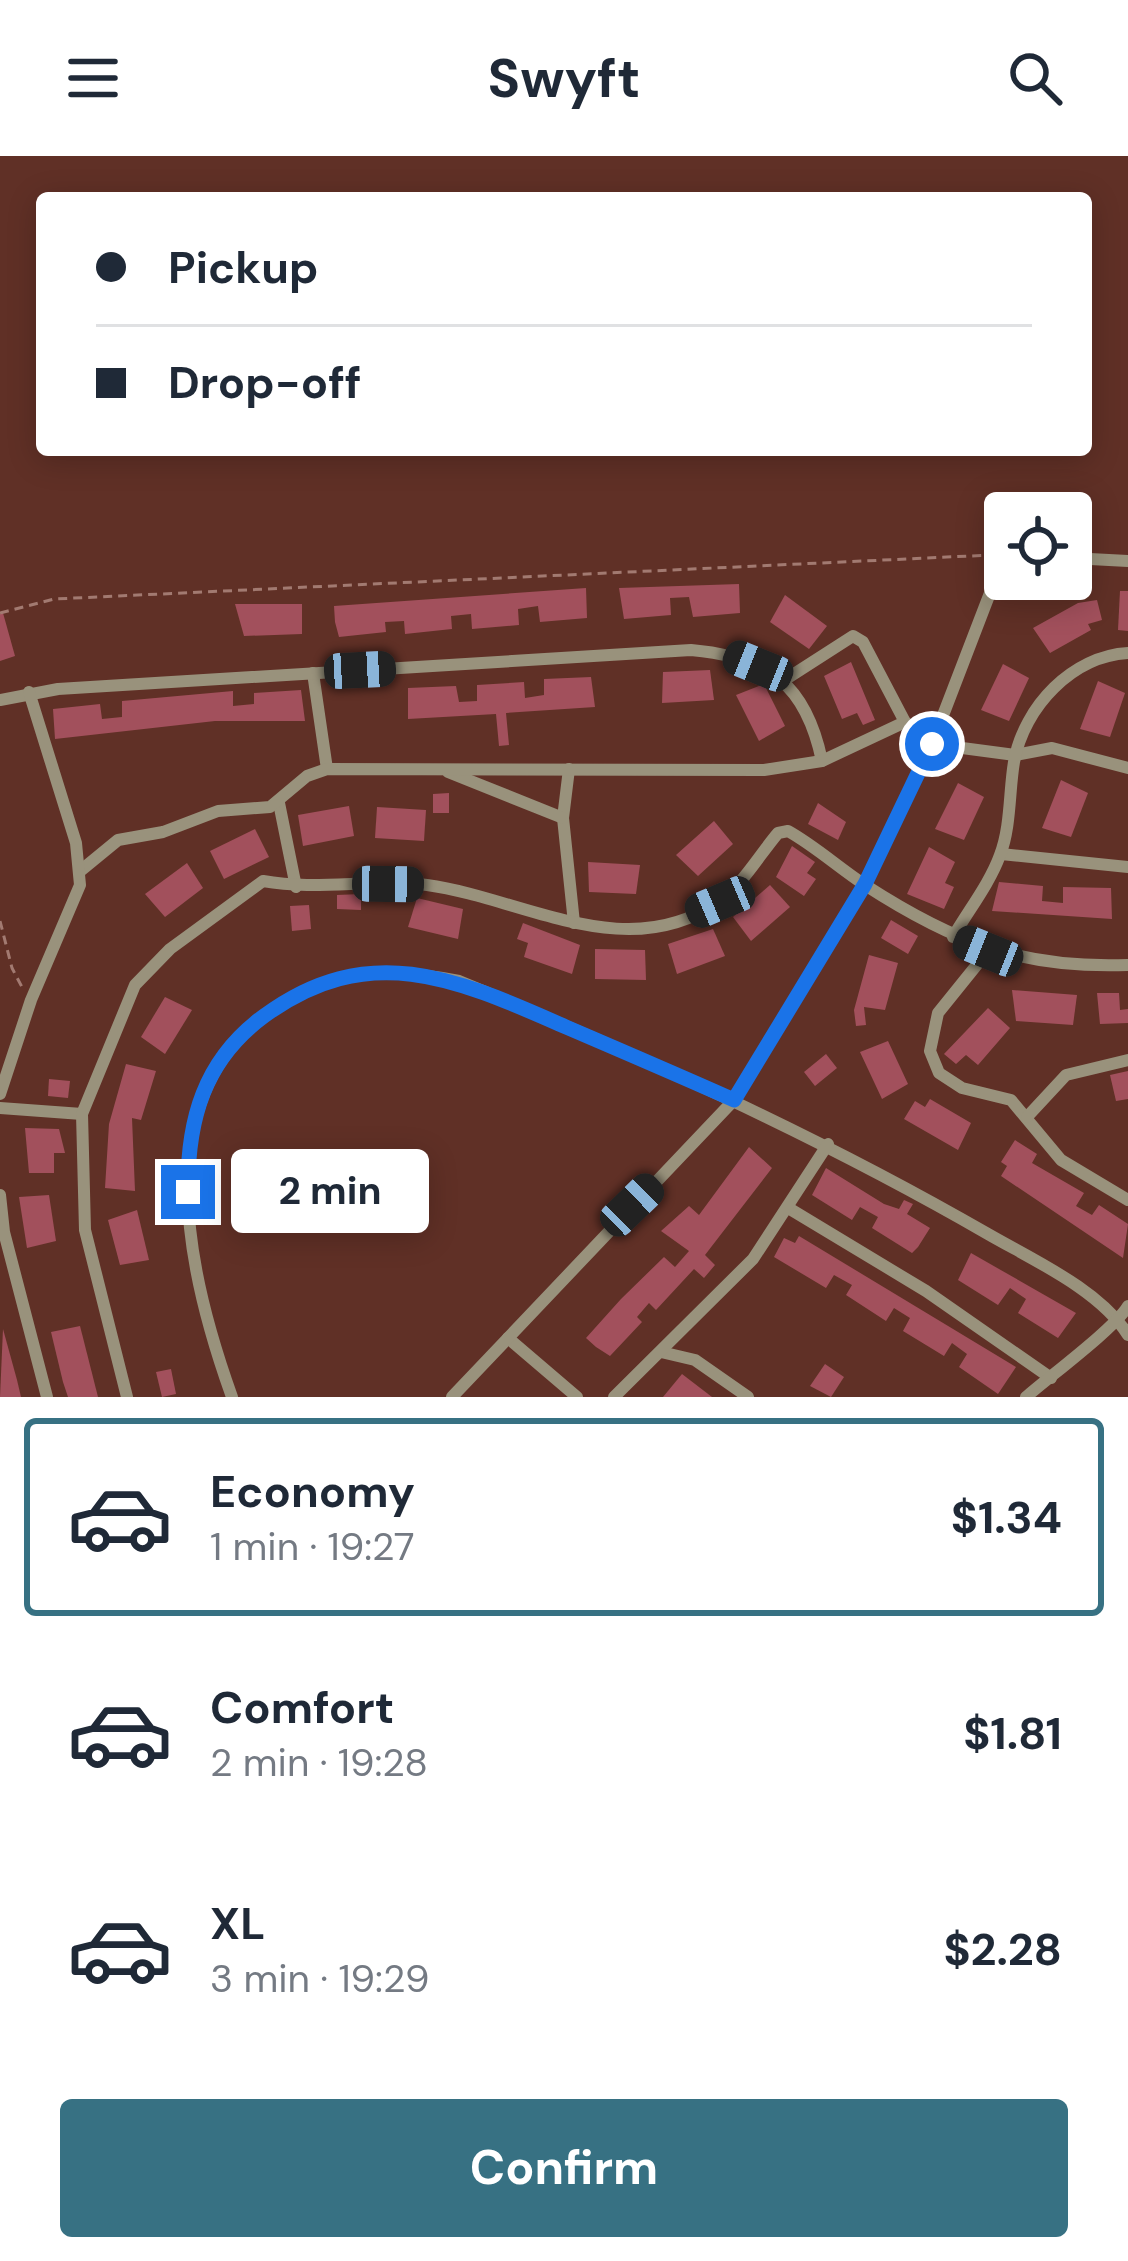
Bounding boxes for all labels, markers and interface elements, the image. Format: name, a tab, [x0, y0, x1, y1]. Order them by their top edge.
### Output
text: Swyft	[488, 43, 640, 114]
icon: menu	[60, 45, 126, 111]
icon: search	[1002, 45, 1068, 111]
text: Pickup	[168, 238, 318, 297]
text: Drop-off	[168, 353, 362, 412]
map controls	[984, 492, 1092, 600]
button: locate	[984, 492, 1092, 600]
car	[718, 636, 798, 696]
car	[323, 650, 397, 690]
route start	[905, 717, 959, 771]
car	[352, 865, 424, 903]
car	[680, 871, 760, 933]
car	[948, 921, 1028, 981]
callout: 2 min	[230, 1150, 428, 1234]
route end	[161, 1165, 215, 1219]
text: 2 min	[278, 1165, 382, 1216]
car	[594, 1167, 670, 1243]
text: Economy	[210, 1462, 415, 1521]
icon: car	[66, 1463, 174, 1571]
text: $1.34	[951, 1488, 1062, 1547]
text: 1 min · 19:27	[210, 1521, 415, 1572]
text: Comfort	[210, 1678, 394, 1737]
icon: car	[66, 1679, 174, 1787]
text: $1.81	[963, 1704, 1062, 1763]
text: 2 min · 19:28	[210, 1737, 428, 1788]
text: XL	[210, 1894, 265, 1953]
icon: car	[66, 1895, 174, 2003]
text: $2.28	[943, 1920, 1062, 1979]
text: 3 min · 19:29	[210, 1953, 430, 2004]
button: Confirm	[60, 2099, 1068, 2237]

